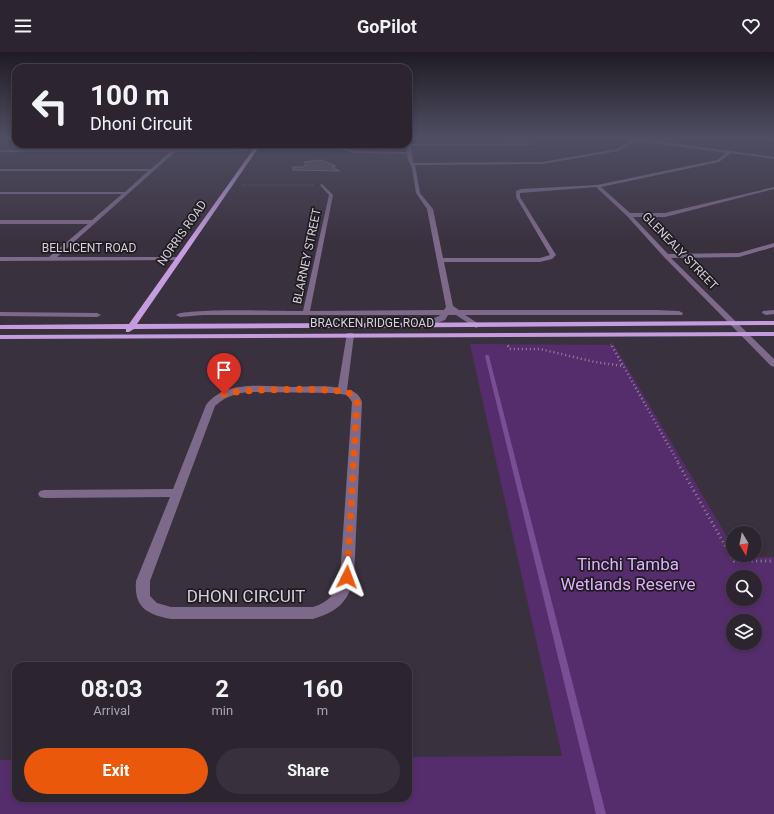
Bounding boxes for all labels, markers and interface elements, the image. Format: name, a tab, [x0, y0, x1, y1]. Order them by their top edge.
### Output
icon: menu	[12, 15, 34, 37]
icon: heart	[740, 15, 762, 37]
text: GoPilot	[357, 16, 417, 37]
text: 100 m	[90, 79, 169, 112]
icon: left	[24, 80, 76, 132]
text: Dhoni Circuit	[90, 113, 192, 134]
street label: NORRIS ROAD	[154, 198, 210, 268]
street label: BLARNEY STREET	[290, 207, 324, 305]
street label: GLENEALY STREET	[639, 209, 721, 293]
street label: BELLICENT ROAD	[42, 241, 136, 255]
street label: BRACKEN RIDGE ROAD	[310, 316, 434, 330]
pin	[207, 353, 241, 394]
icon: arrive	[213, 359, 235, 381]
north arrow	[726, 526, 762, 562]
map controls	[726, 526, 762, 650]
park label: Tinchi Tamba Wetlands Reserve	[560, 554, 696, 594]
position arrow	[326, 556, 368, 598]
button: search	[726, 570, 762, 606]
street label: DHONI CIRCUIT	[187, 586, 305, 606]
button: layers	[726, 614, 762, 650]
text: 08:03	[81, 675, 143, 703]
text: 2	[215, 675, 229, 703]
text: 160	[302, 675, 343, 703]
text: Arrival	[93, 703, 130, 718]
text: min	[211, 703, 233, 718]
text: m	[317, 703, 328, 718]
button: Exit	[24, 748, 208, 794]
button: Share	[216, 748, 400, 794]

